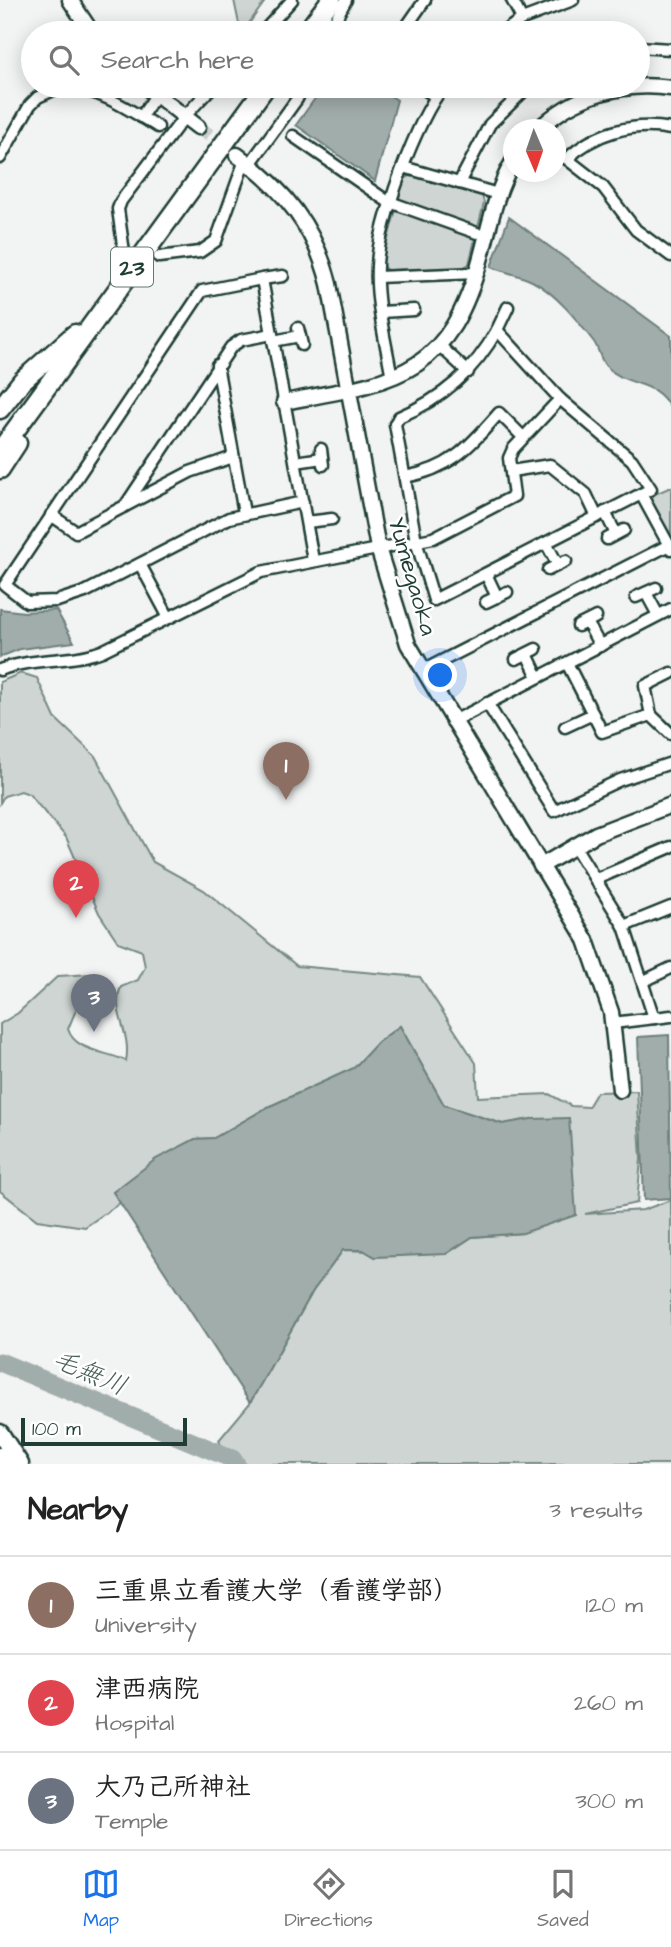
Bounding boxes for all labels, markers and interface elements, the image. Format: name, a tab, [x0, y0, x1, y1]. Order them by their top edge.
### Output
search box	[21, 21, 650, 98]
icon: search	[45, 41, 83, 79]
text: Search here	[101, 42, 254, 78]
north arrow	[503, 119, 566, 182]
road number: 23	[111, 248, 153, 286]
street label: Yumegaoka	[378, 513, 445, 640]
your location	[423, 658, 457, 692]
pin: 1	[263, 742, 309, 800]
pin: 2	[53, 860, 99, 918]
pin: 3	[71, 974, 117, 1032]
water label: 毛無川	[47, 1341, 133, 1405]
scale bar	[21, 1415, 187, 1447]
text: 100 m	[32, 1416, 81, 1443]
text: Nearby	[28, 1489, 128, 1531]
text: 3 results	[549, 1494, 643, 1526]
text: 三重県立看護大学（看護学部）	[95, 1573, 459, 1609]
text: 1	[50, 1589, 52, 1621]
text: 120 m	[585, 1589, 643, 1621]
text: University	[95, 1609, 197, 1641]
text: 津西病院	[95, 1671, 199, 1707]
text: 2	[44, 1687, 58, 1719]
text: 260 m	[574, 1687, 643, 1719]
text: Hospital	[95, 1707, 174, 1739]
text: 大乃己所神社	[95, 1769, 251, 1805]
text: 3	[45, 1785, 57, 1817]
text: 300 m	[575, 1785, 643, 1817]
text: Temple	[95, 1805, 169, 1837]
tab: Map	[82, 1865, 120, 1934]
tab: Directions	[284, 1865, 373, 1934]
tab: Saved	[537, 1865, 589, 1934]

